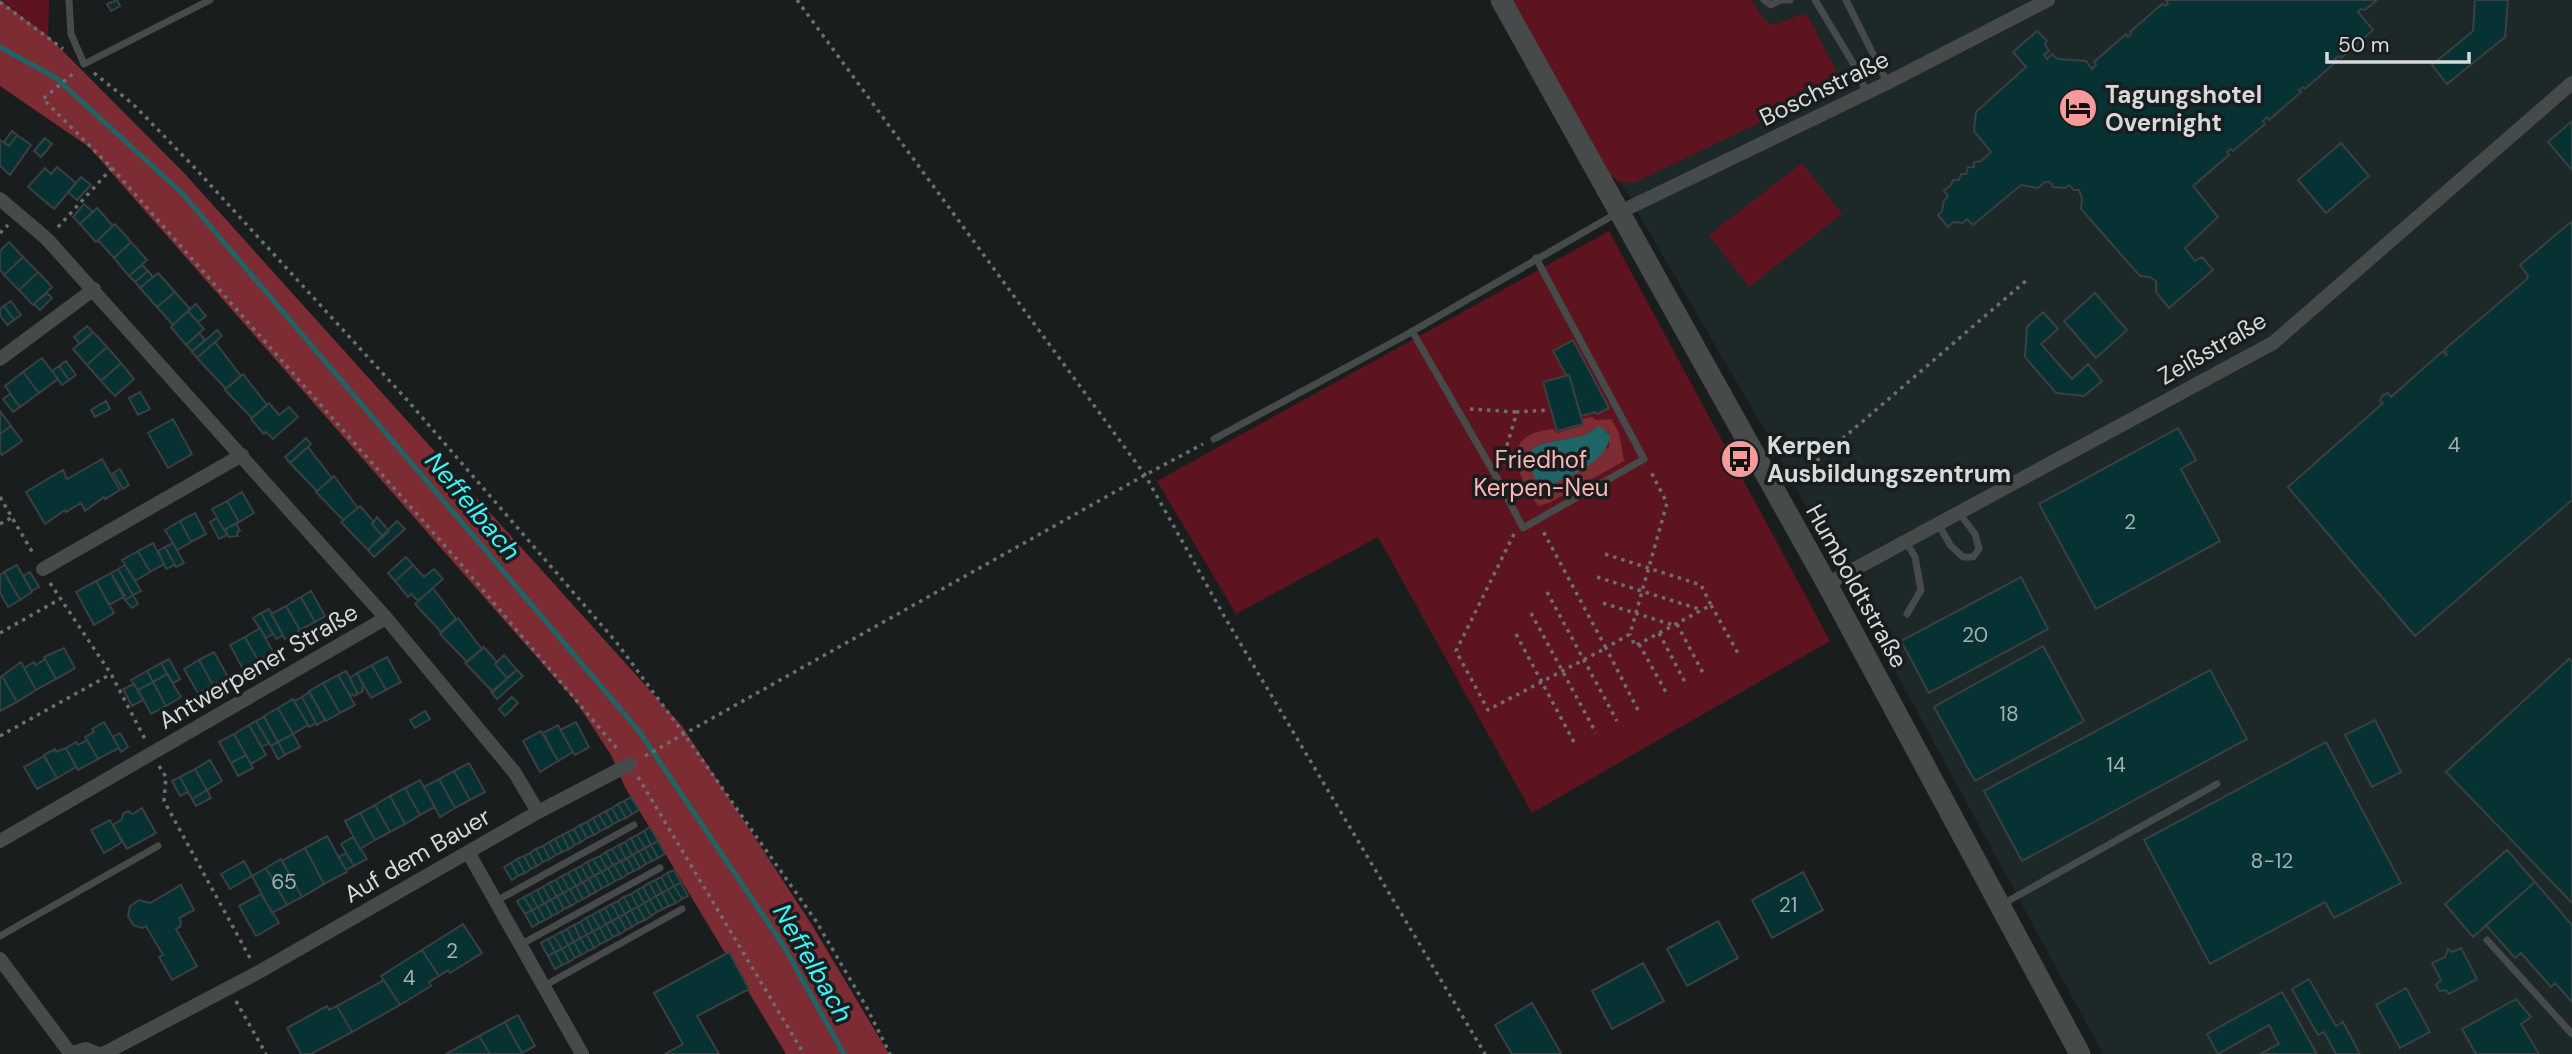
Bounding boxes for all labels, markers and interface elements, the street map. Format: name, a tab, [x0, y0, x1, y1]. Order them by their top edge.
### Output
scale bar	[2327, 21, 2469, 65]
text: 50 m	[2338, 31, 2389, 59]
street label: Boschstraße	[1754, 43, 1894, 133]
place label: Tagungshotel Overnight	[2105, 79, 2262, 138]
hotel icon: Tagungshotel Overnight	[2057, 87, 2099, 129]
street label: Zeißstraße	[2152, 305, 2272, 391]
place label: Kerpen Ausbildungszentrum	[1767, 430, 2011, 489]
house number: 4	[2448, 431, 2461, 459]
bus stop icon: Kerpen Ausbildungszentrum	[1719, 438, 1761, 480]
park label: Friedhof Kerpen-Neu	[1473, 444, 1609, 503]
water label: Neffelbach	[418, 445, 528, 567]
street label: Humboldtstraße	[1799, 499, 1915, 673]
house number: 2	[2124, 508, 2136, 536]
street label: Antwerpener Straße	[153, 596, 363, 736]
house number: 20	[1962, 621, 1988, 649]
house number: 18	[1999, 700, 2019, 728]
house number: 14	[2106, 751, 2126, 779]
street label: Auf dem Bauer	[338, 800, 496, 909]
house number: 8-12	[2251, 847, 2293, 875]
house number: 65	[271, 868, 297, 896]
house number: 21	[1779, 891, 1797, 919]
water label: Neffelbach	[765, 898, 861, 1028]
house number: 2	[446, 937, 458, 965]
house number: 4	[403, 964, 416, 992]

